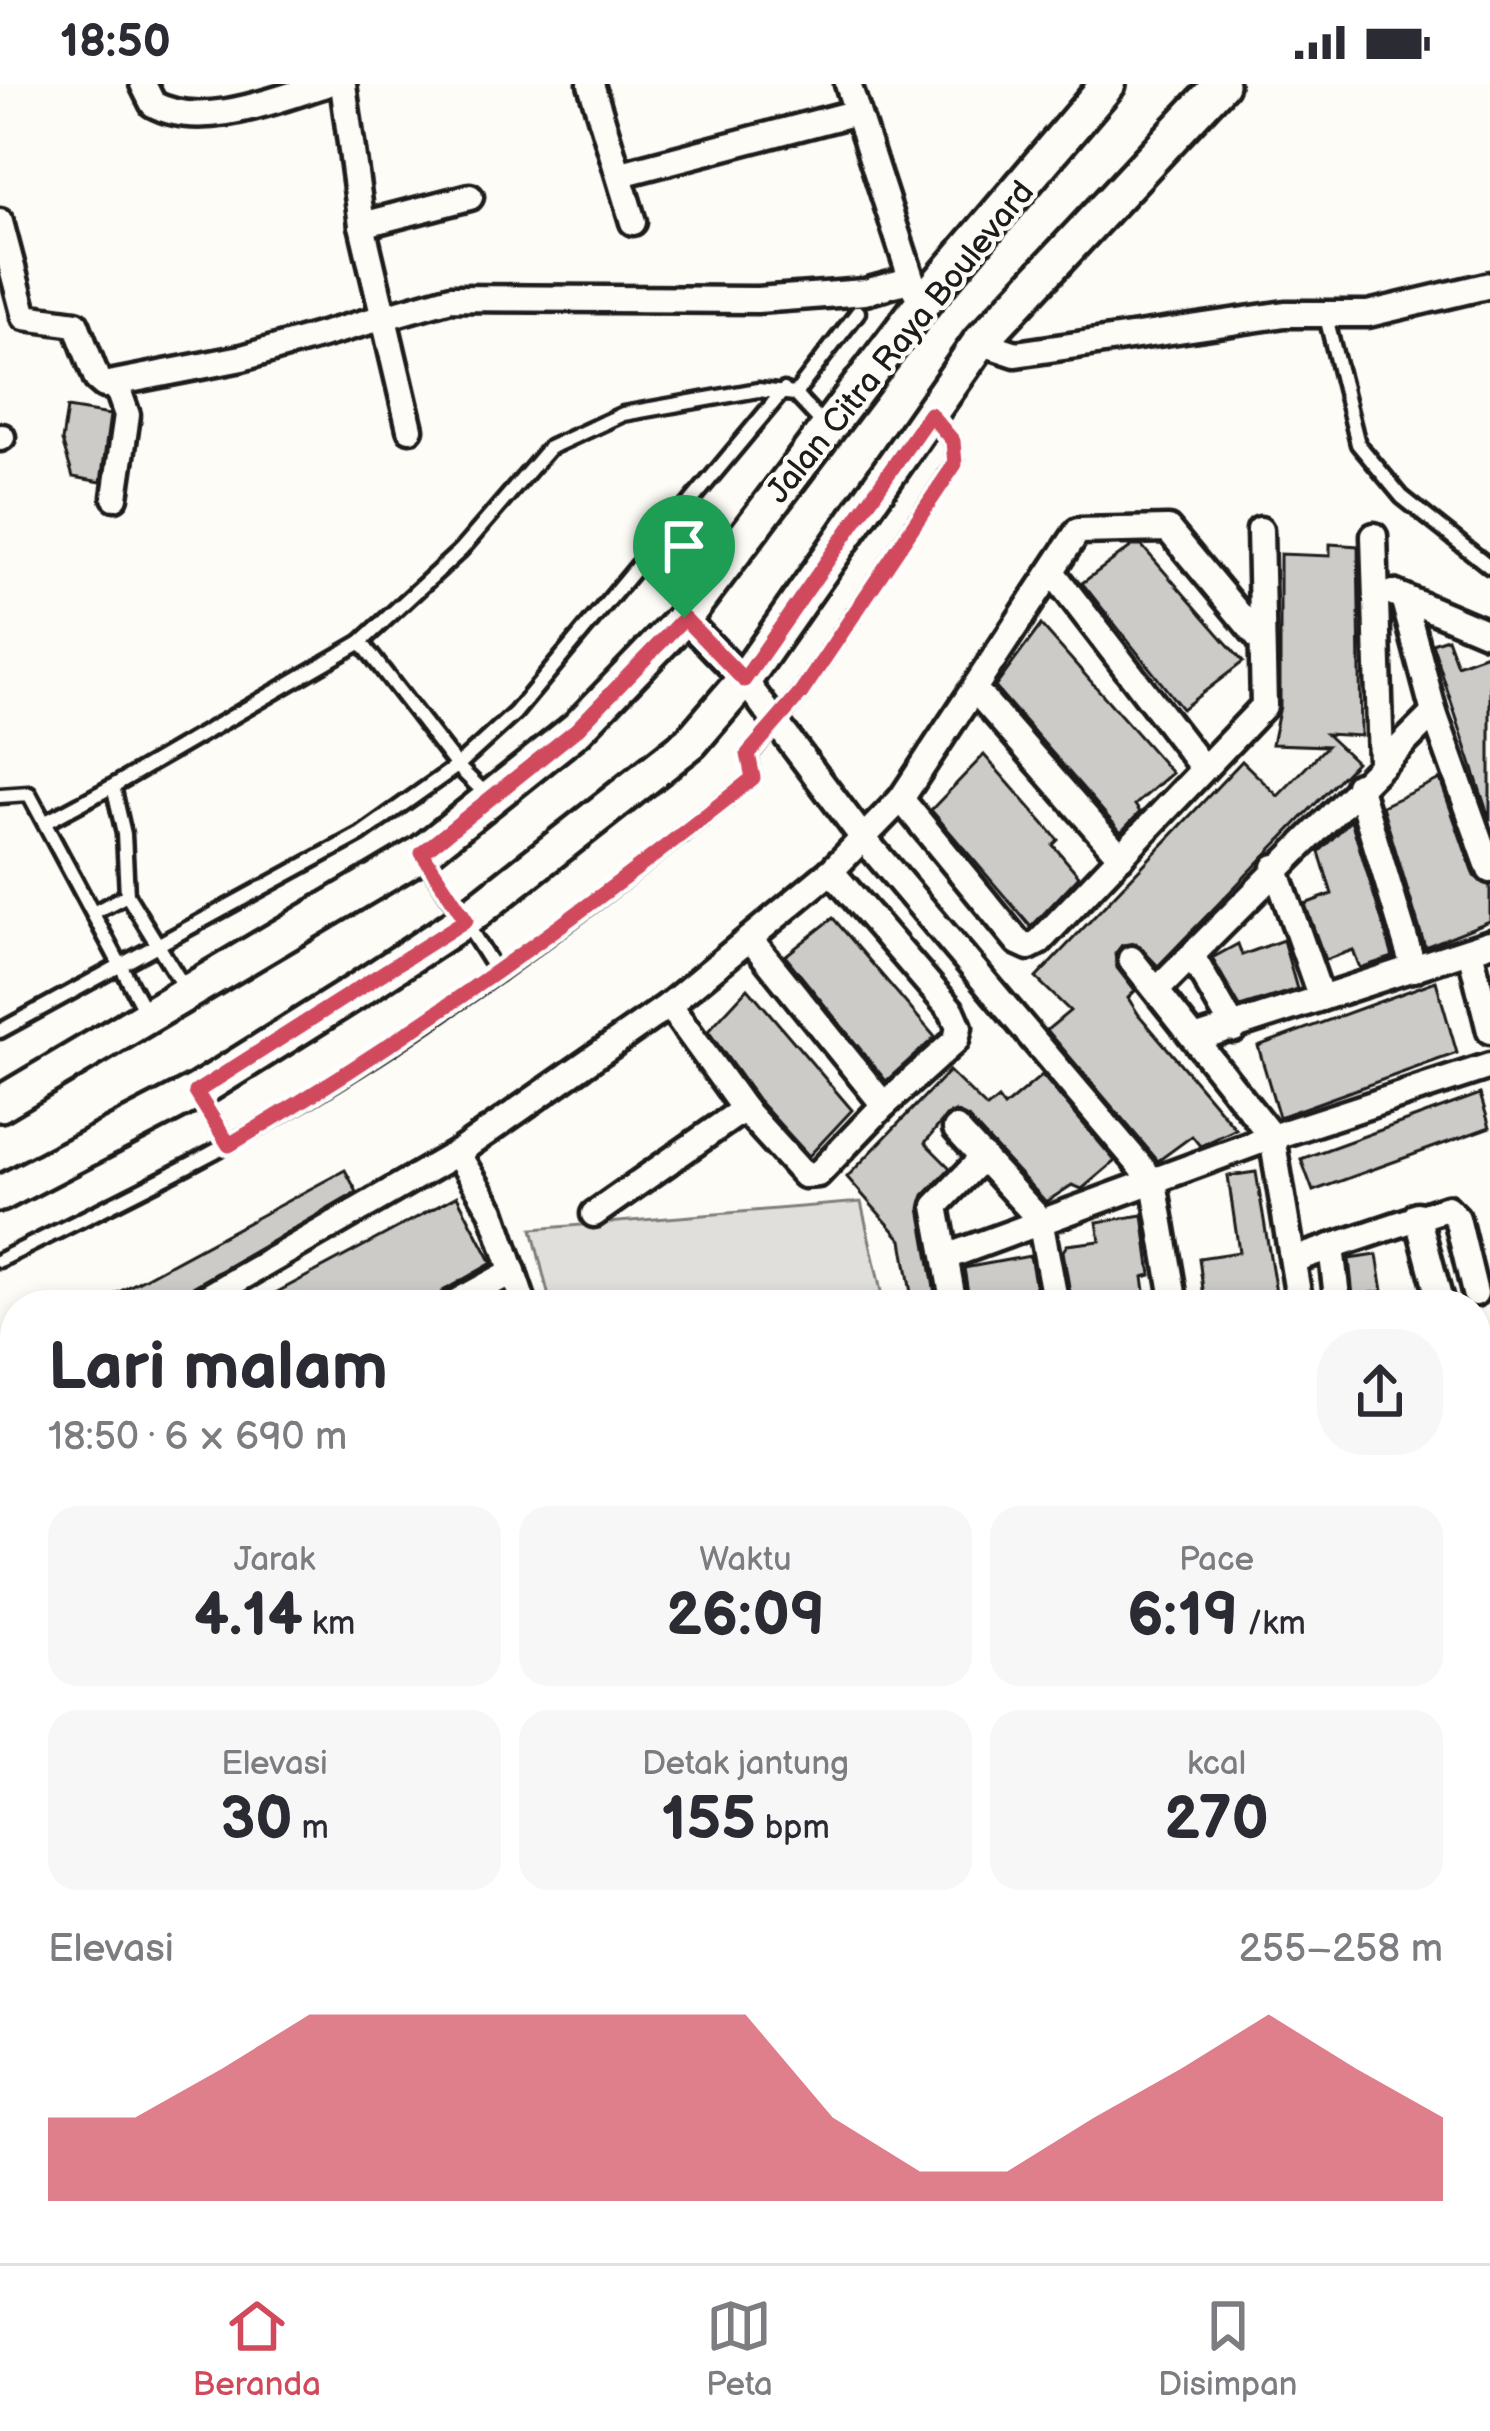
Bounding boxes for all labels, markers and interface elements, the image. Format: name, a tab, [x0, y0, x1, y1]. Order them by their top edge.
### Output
text: 18:50	[60, 15, 171, 70]
street label: Jalan Citra Raya Boulevard	[758, 173, 1043, 511]
pin	[633, 495, 735, 618]
icon: arrive	[651, 513, 717, 579]
text: Lari malam	[48, 1329, 388, 1408]
button: share	[1317, 1329, 1443, 1455]
text: 18:50 · 6 × 690 m	[48, 1414, 347, 1461]
text: Jarak	[234, 1540, 315, 1580]
text: Waktu	[699, 1540, 792, 1580]
text: Pace	[1179, 1540, 1254, 1580]
text: 4.14	[194, 1580, 303, 1652]
text: 26:09	[666, 1580, 825, 1652]
text: 6:19	[1127, 1580, 1238, 1652]
text: km	[303, 1604, 355, 1644]
text: /km	[1238, 1604, 1306, 1644]
text: Elevasi	[221, 1744, 328, 1784]
text: Detak jantung	[642, 1744, 849, 1784]
text: kcal	[1187, 1744, 1246, 1784]
text: 30	[220, 1784, 293, 1856]
text: 155	[661, 1784, 756, 1856]
text: 270	[1164, 1784, 1269, 1856]
text: m	[293, 1808, 329, 1848]
text: bpm	[756, 1808, 830, 1848]
text: Elevasi	[48, 1926, 174, 1973]
text: 255–258 m	[1239, 1926, 1443, 1973]
tab: Beranda	[193, 2293, 321, 2405]
tab: Peta	[706, 2293, 773, 2405]
tab: Disimpan	[1158, 2293, 1297, 2405]

